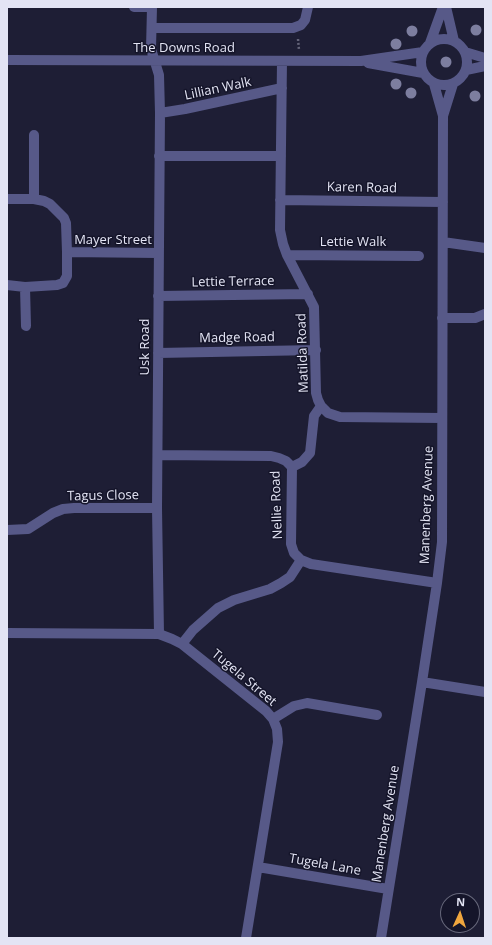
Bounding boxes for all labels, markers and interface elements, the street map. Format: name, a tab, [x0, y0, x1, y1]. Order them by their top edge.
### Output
street label: The Downs Road	[133, 40, 235, 56]
street label: Lillian Walk	[183, 74, 253, 104]
street label: Karen Road	[327, 180, 397, 196]
street label: Mayer Street	[74, 232, 152, 248]
street label: Lettie Walk	[320, 234, 386, 250]
street label: Lettie Terrace	[191, 273, 275, 291]
street label: Matilda Road	[294, 313, 312, 393]
street label: Usk Road	[137, 319, 153, 375]
street label: Madge Road	[199, 330, 275, 346]
street label: Manenberg Avenue	[417, 446, 437, 564]
street label: Nellie Road	[268, 470, 286, 540]
street label: Tagus Close	[67, 488, 139, 504]
street label: Tugela Street	[208, 646, 280, 710]
street label: Manenberg Avenue	[369, 764, 403, 884]
street label: Tugela Lane	[288, 851, 362, 879]
north arrow	[440, 893, 480, 933]
text: N	[456, 894, 465, 909]

